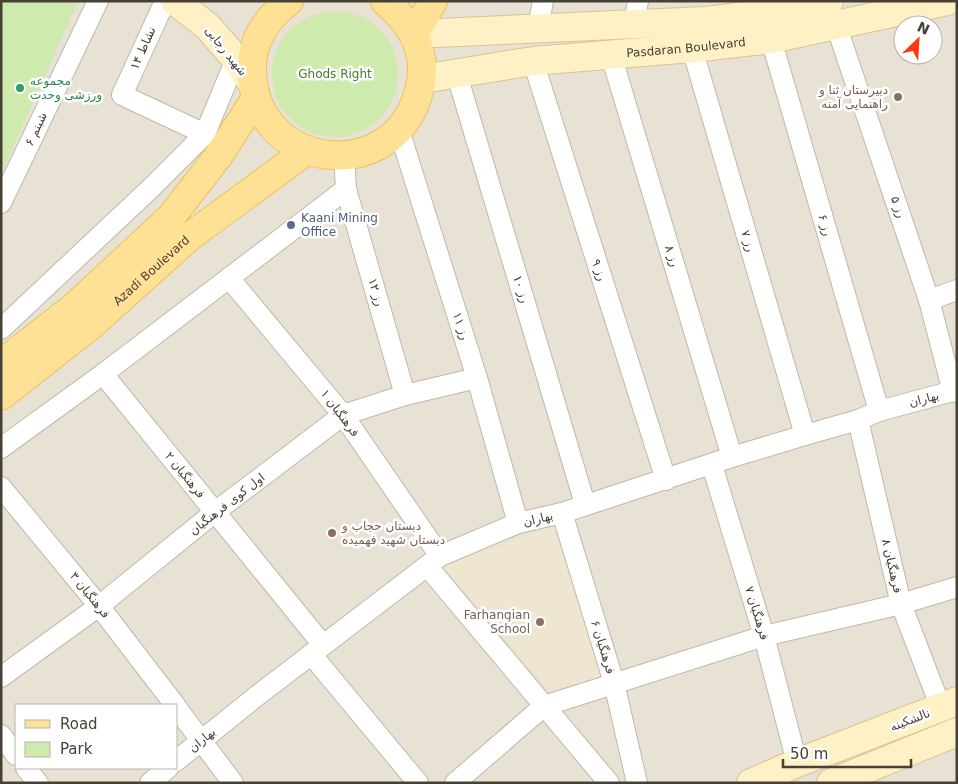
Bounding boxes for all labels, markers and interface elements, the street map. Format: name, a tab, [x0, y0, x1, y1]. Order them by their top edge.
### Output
north arrow	[893, 15, 943, 65]
text: N	[915, 18, 932, 38]
street label: شهید رجایی	[201, 23, 250, 79]
street label: نشاط ۱۴	[127, 24, 159, 72]
street label: Pasdaran Boulevard	[626, 35, 746, 60]
park label: Ghods Right	[298, 67, 372, 81]
place label: مجموعه ورزشی وحدت	[30, 74, 102, 103]
marker: مجموعه ورزشی وحدت	[14, 82, 26, 94]
place label: دبیرستان ثنا و راهنمایی آمنه	[818, 83, 888, 112]
marker: دبیرستان ثنا و راهنمایی آمنه	[892, 91, 904, 103]
street label: شبنم ۶	[22, 110, 50, 148]
street label: رز ۵	[887, 194, 908, 220]
place label: Kaani Mining Office	[301, 211, 378, 239]
street label: رز ۶	[814, 213, 835, 238]
marker: Kaani Mining Office	[285, 219, 297, 231]
street label: رز ۷	[737, 229, 758, 254]
street label: Azadi Boulevard	[111, 233, 192, 308]
street label: رز ۸	[661, 244, 682, 269]
street label: رز ۹	[588, 257, 609, 283]
street label: رز ۱۰	[509, 273, 532, 305]
street label: رز ۱۲	[364, 276, 387, 308]
street label: رز ۱۱	[449, 310, 472, 342]
street label: فرهنگیان ۱	[317, 387, 362, 440]
street label: بهاران	[907, 388, 941, 411]
street label: فرهنگیان ۲	[161, 449, 208, 502]
street label: اول کوی فرهنگیان	[187, 470, 268, 539]
street label: بهاران	[522, 509, 555, 530]
place label: دبستان حجاب و دبستان شهید فهمیده	[341, 519, 445, 547]
marker: دبستان حجاب و دبستان شهید فهمیده	[326, 527, 338, 539]
street label: فرهنگیان ۸	[878, 537, 905, 595]
street label: فرهنگیان ۳	[66, 569, 113, 622]
street label: فرهنگیان ۷	[741, 585, 772, 642]
place label: Farhangian School	[464, 608, 530, 636]
marker: Farhangian School	[534, 616, 546, 628]
street label: فرهنگیان ۶	[587, 619, 618, 676]
legend	[15, 704, 178, 769]
street label: نالشکینه	[888, 706, 932, 734]
text: Road	[60, 715, 98, 733]
street label: بهاران	[186, 725, 219, 756]
scale bar	[783, 736, 910, 768]
text: Park	[60, 740, 93, 758]
text: 50 m	[790, 745, 828, 763]

